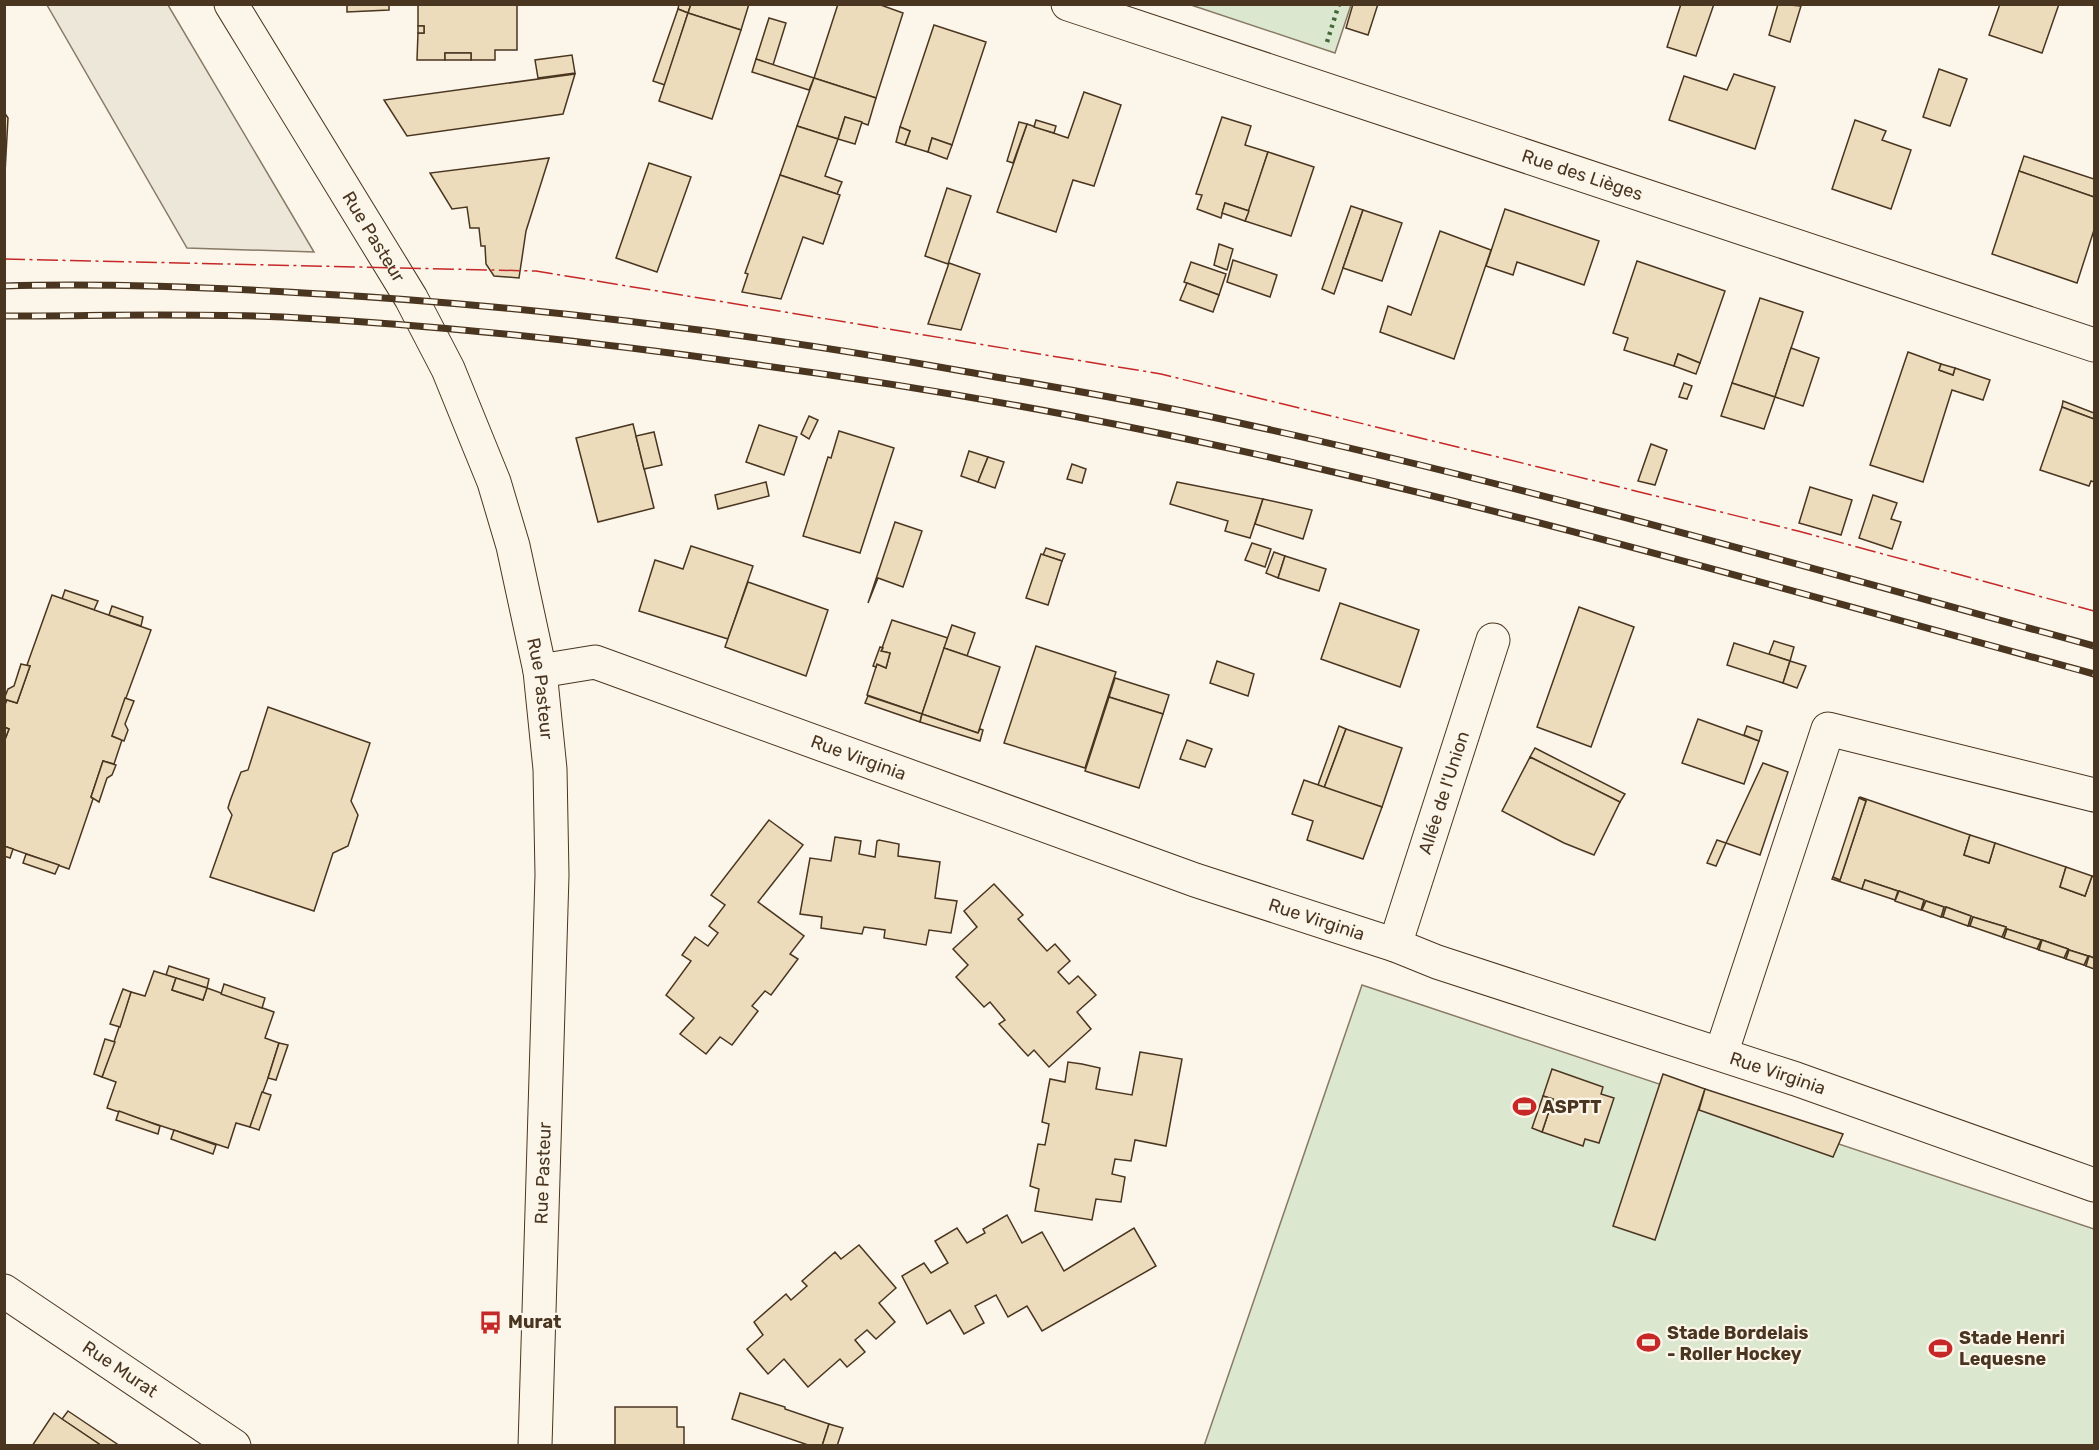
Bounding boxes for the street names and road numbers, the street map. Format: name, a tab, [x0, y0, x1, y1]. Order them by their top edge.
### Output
street label: Rue des Lièges	[1519, 145, 1646, 205]
street label: Rue Pasteur	[337, 187, 410, 286]
street label: Rue Pasteur	[522, 636, 558, 741]
street label: Allée de l'Union	[1414, 728, 1474, 857]
street label: Rue Virginia	[808, 730, 909, 785]
street label: Rue Virginia	[1266, 894, 1367, 945]
street label: Rue Virginia	[1727, 1047, 1828, 1100]
street label: Rue Pasteur	[530, 1121, 556, 1225]
street label: Rue Murat	[78, 1336, 162, 1402]

